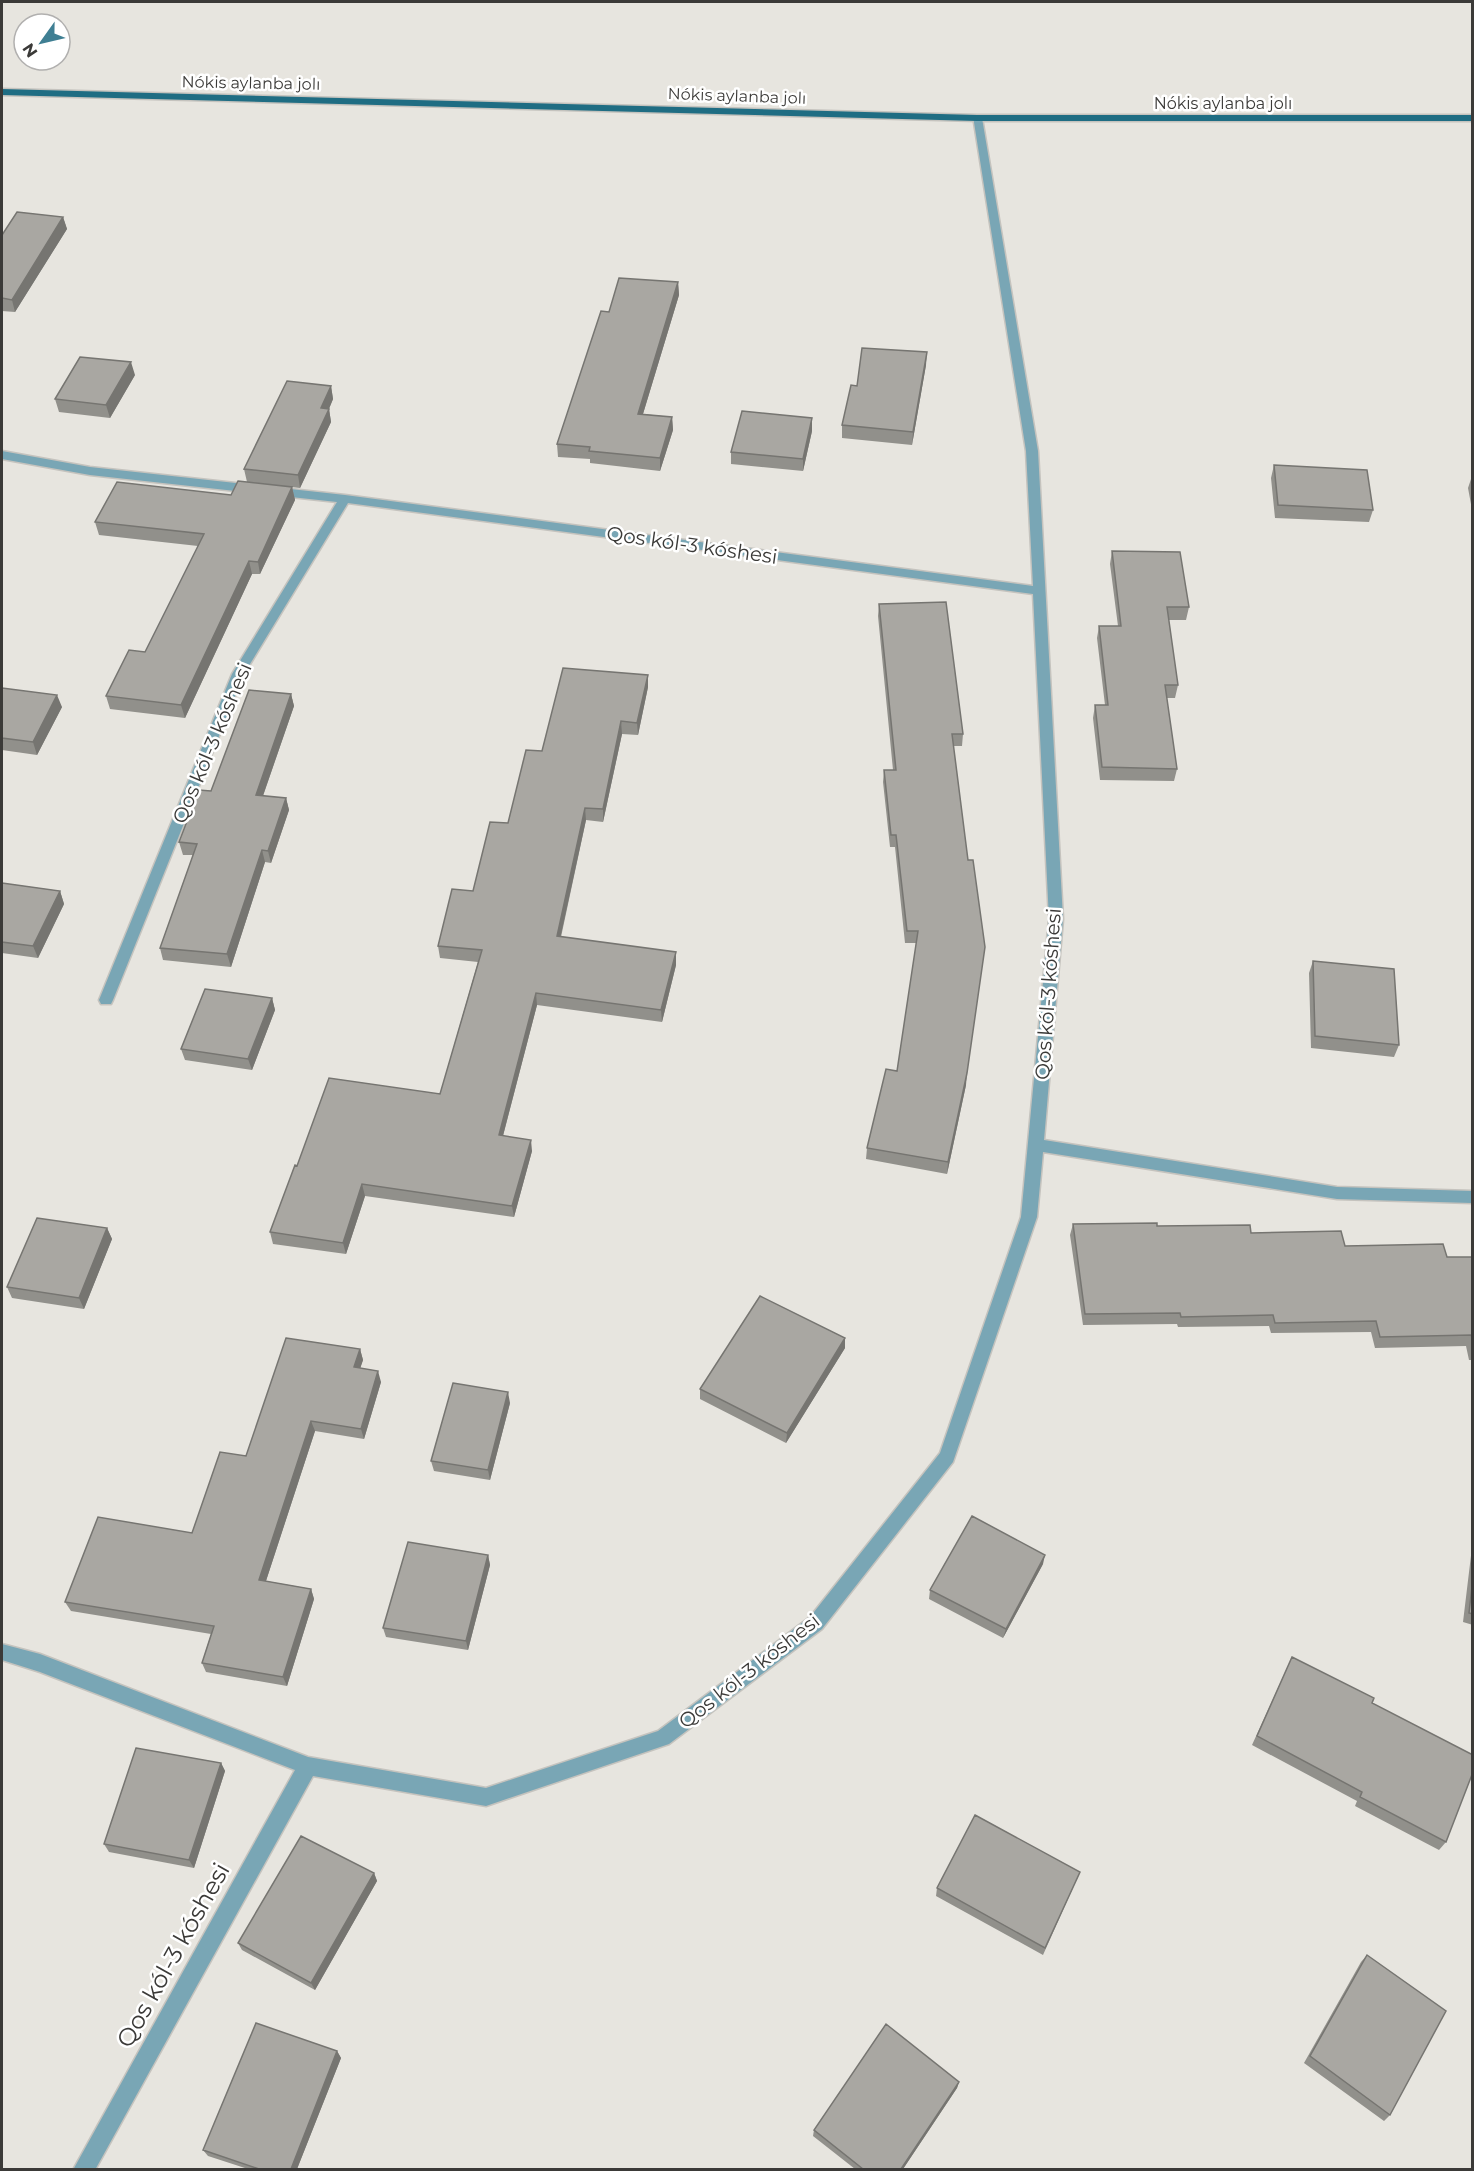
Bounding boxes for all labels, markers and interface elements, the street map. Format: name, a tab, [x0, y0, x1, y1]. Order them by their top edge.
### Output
north arrow	[12, 12, 72, 72]
text: N	[18, 39, 41, 61]
street label: Nókis aylanba jolı	[181, 72, 321, 94]
street label: Nókis aylanba jolı	[667, 84, 807, 108]
street label: Nókis aylanba jolı	[1154, 94, 1292, 113]
street label: Qos kól-3 kóshesi	[605, 521, 779, 569]
street label: Qos kól-3 kóshesi	[167, 659, 257, 827]
street label: Qos kól-3 kóshesi	[1030, 907, 1066, 1081]
street label: Qos kól-3 kóshesi	[674, 1609, 824, 1733]
street label: Qos kól-3 kóshesi	[110, 1858, 236, 2052]

